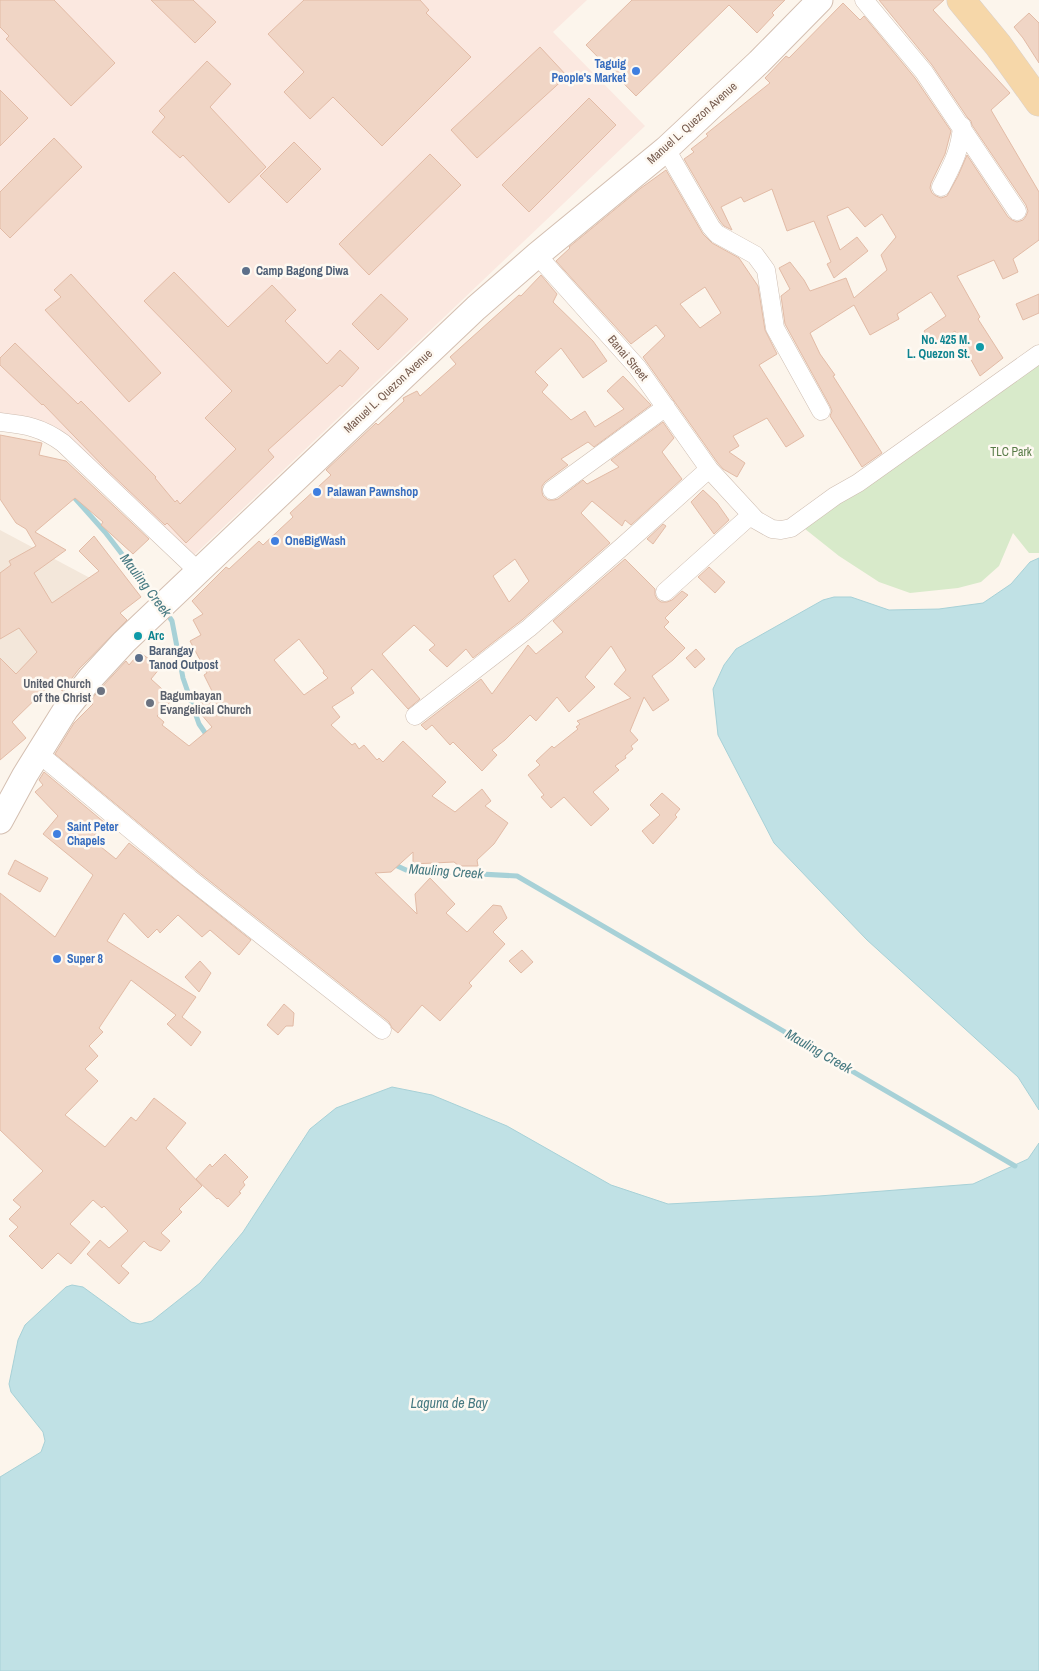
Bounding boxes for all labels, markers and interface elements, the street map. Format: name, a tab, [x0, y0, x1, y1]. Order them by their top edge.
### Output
place label: Taguig People's Market	[551, 56, 627, 86]
marker: Taguig People's Market	[630, 65, 642, 77]
street label: Manuel L. Quezon Avenue	[644, 78, 740, 168]
place label: Camp Bagong Diwa	[256, 263, 349, 279]
marker: Camp Bagong Diwa	[240, 265, 252, 277]
street label: Banai Street	[604, 332, 652, 384]
place label: No. 425 M. L. Quezon St.	[907, 332, 970, 362]
marker: No. 425 M. L. Quezon St.	[974, 341, 986, 353]
street label: Manuel L. Quezon Avenue	[340, 346, 436, 436]
park label: TLC Park	[990, 444, 1032, 460]
place label: Palawan Pawnshop	[327, 484, 418, 500]
marker: Palawan Pawnshop	[311, 486, 323, 498]
place label: OneBigWash	[285, 533, 346, 549]
marker: OneBigWash	[269, 535, 281, 547]
water label: Mauling Creek	[116, 550, 176, 621]
place label: Arc	[148, 628, 165, 644]
marker: Arc	[132, 630, 144, 642]
place label: Barangay Tanod Outpost	[149, 643, 219, 673]
marker: Barangay Tanod Outpost	[133, 652, 145, 664]
place label: United Church of the Christ	[23, 676, 92, 706]
marker: United Church of the Christ	[95, 685, 107, 697]
place label: Bagumbayan Evangelical Church	[160, 688, 251, 718]
marker: Bagumbayan Evangelical Church	[144, 697, 156, 709]
place label: Saint Peter Chapels	[67, 819, 119, 849]
marker: Saint Peter Chapels	[51, 828, 63, 840]
water label: Mauling Creek	[408, 859, 485, 883]
place label: Super 8	[67, 951, 104, 967]
marker: Super 8	[51, 953, 63, 965]
water label: Mauling Creek	[782, 1025, 857, 1078]
water label: Laguna de Bay	[410, 1394, 489, 1412]

